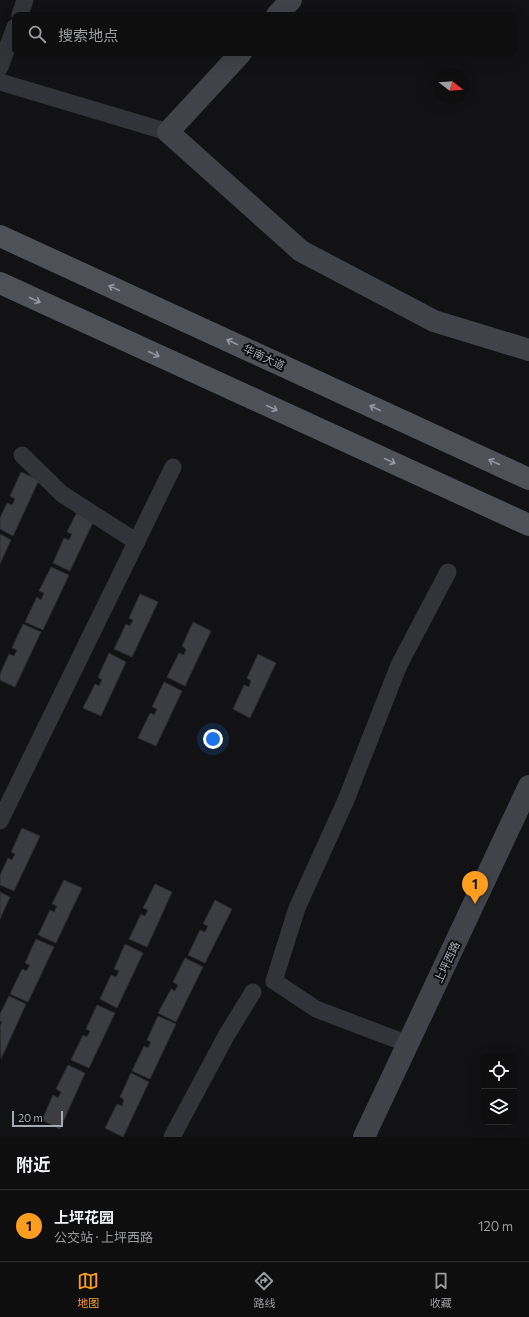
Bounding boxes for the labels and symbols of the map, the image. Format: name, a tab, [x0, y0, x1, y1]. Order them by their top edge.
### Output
north arrow	[433, 68, 469, 104]
one-way arrow	[108, 284, 120, 291]
one-way arrow	[29, 297, 41, 304]
one-way arrow	[226, 338, 238, 345]
street label: 华南大道	[242, 341, 287, 372]
one-way arrow	[147, 350, 159, 358]
one-way arrow	[266, 404, 278, 412]
one-way arrow	[370, 404, 382, 411]
one-way arrow	[384, 458, 396, 466]
one-way arrow	[488, 458, 500, 465]
your location	[203, 729, 223, 749]
pin: 1	[462, 871, 488, 904]
street label: 上坪西路	[431, 939, 462, 984]
scale bar	[12, 1109, 63, 1128]

